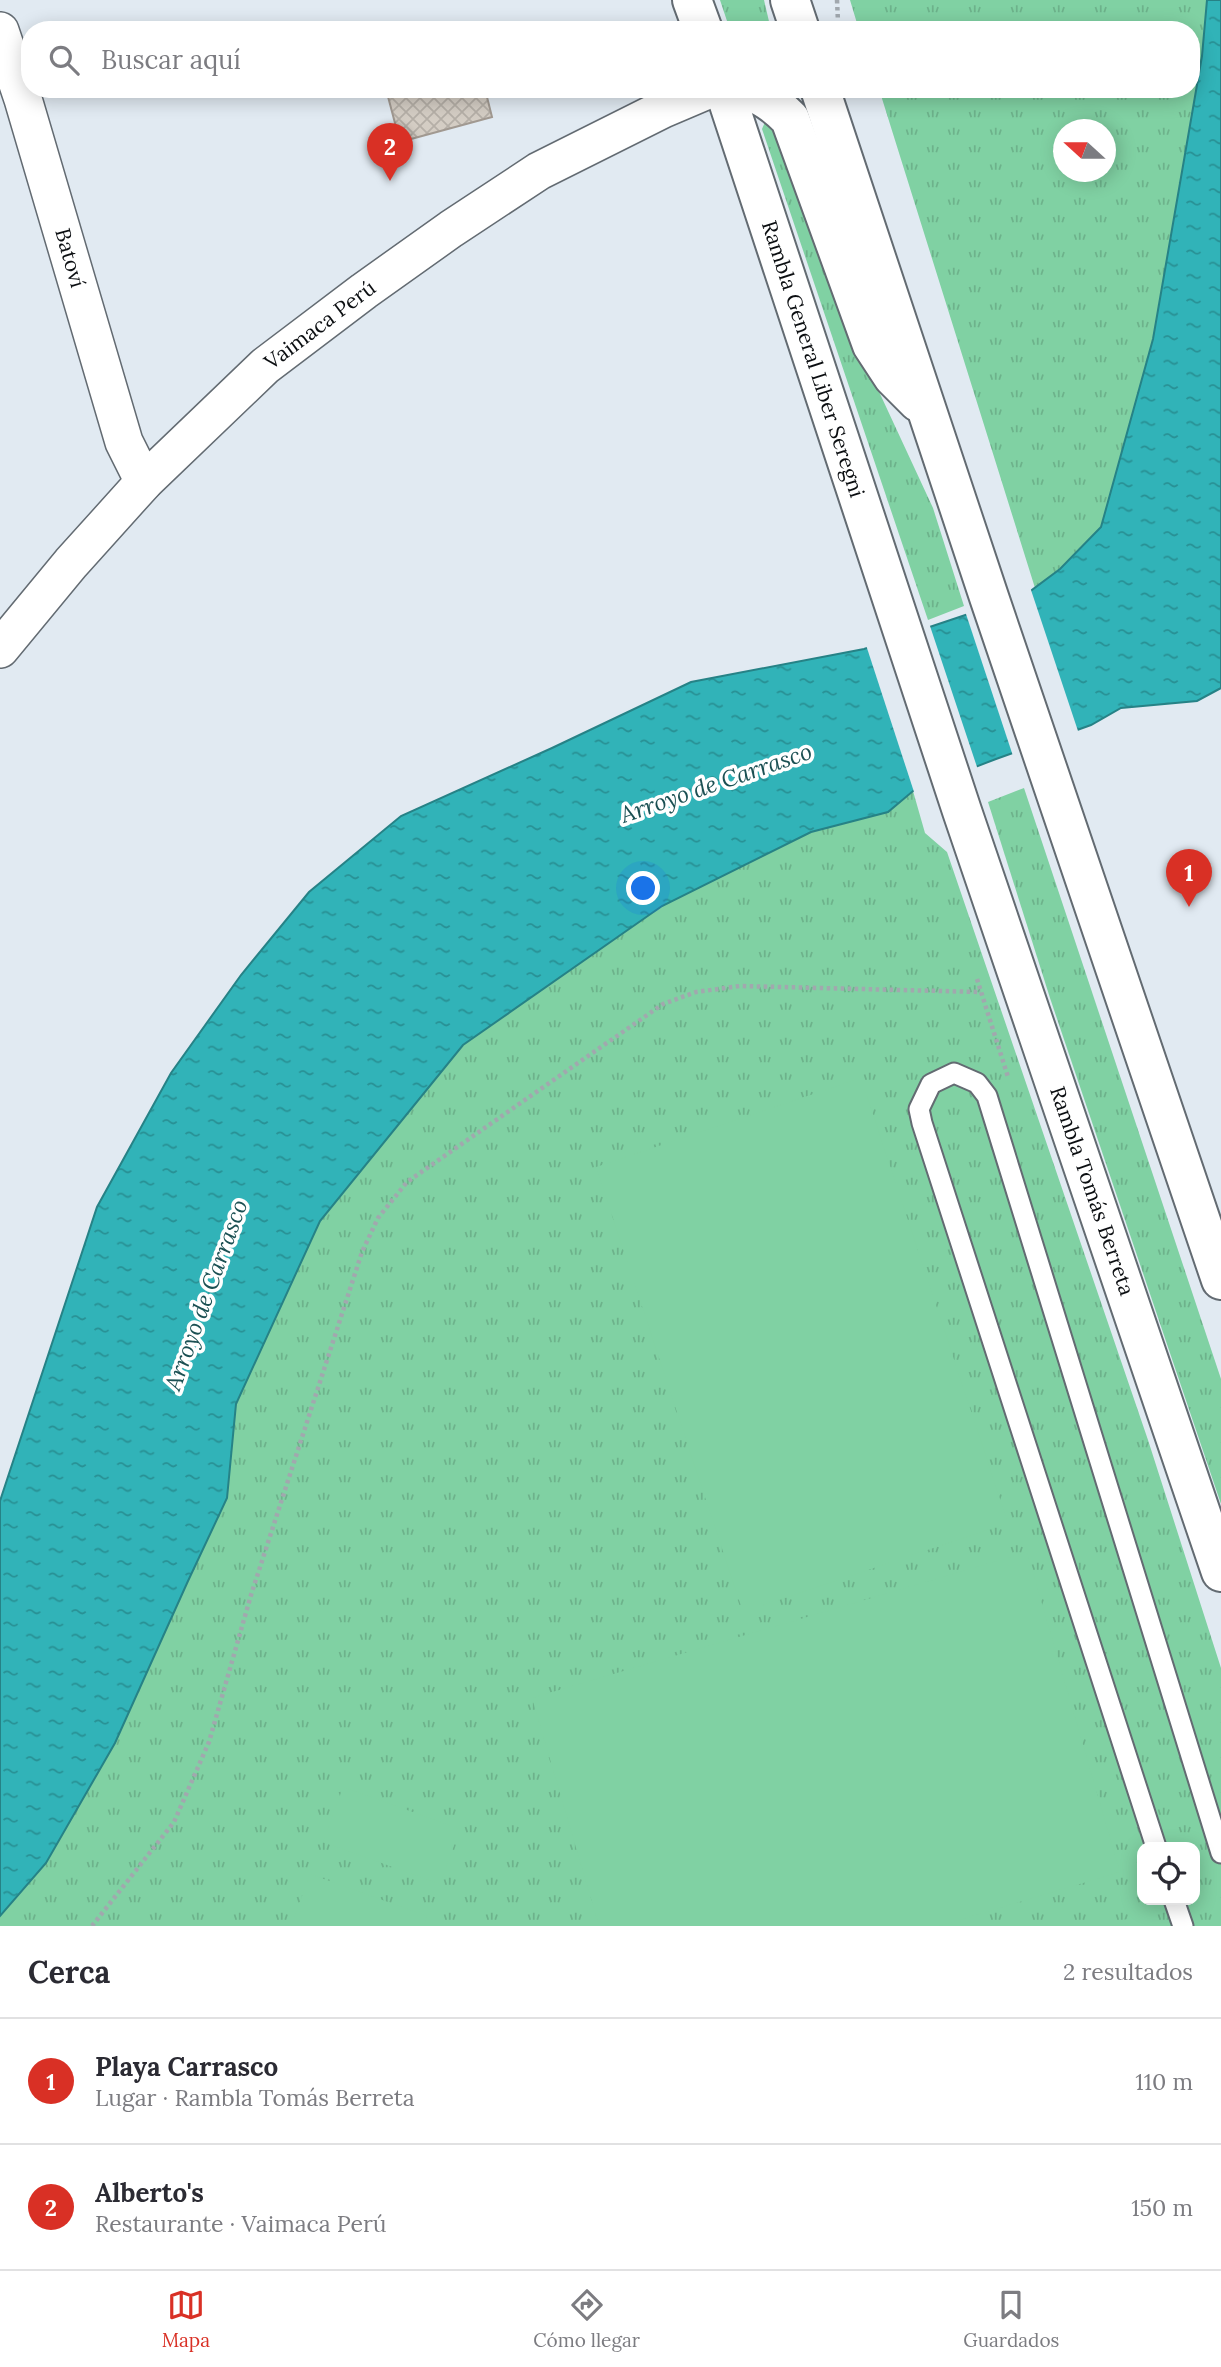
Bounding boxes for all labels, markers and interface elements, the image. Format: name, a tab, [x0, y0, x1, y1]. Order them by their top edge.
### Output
search box	[21, 21, 1200, 98]
icon: search	[45, 41, 83, 79]
text: Buscar aquí	[101, 43, 241, 76]
north arrow	[1053, 119, 1116, 182]
pin: 2	[367, 123, 413, 181]
street label: Rambla General Liber Seregni	[756, 217, 871, 501]
street label: Batoví	[49, 225, 92, 291]
street label: Vaimaca Perú	[258, 274, 381, 376]
water label: Arroyo de Carrasco	[615, 736, 816, 829]
pin: 1	[1166, 849, 1212, 907]
your location	[626, 871, 660, 905]
street label: Rambla Tomás Berreta	[1044, 1083, 1141, 1299]
water label: Arroyo de Carrasco	[157, 1195, 254, 1395]
map controls	[1137, 1842, 1200, 1905]
button: locate	[1137, 1842, 1200, 1905]
text: Cerca	[28, 1953, 110, 1991]
text: 2 resultados	[1063, 1957, 1193, 1986]
text: Playa Carrasco	[95, 2050, 278, 2083]
text: 1	[46, 2067, 56, 2096]
text: 110 m	[1135, 2067, 1193, 2096]
text: Lugar · Rambla Tomás Berreta	[95, 2083, 415, 2112]
text: Alberto's	[95, 2176, 204, 2209]
text: 2	[45, 2193, 57, 2222]
text: 150 m	[1131, 2193, 1193, 2222]
text: Restaurante · Vaimaca Perú	[95, 2209, 387, 2238]
tab: Mapa	[162, 2286, 210, 2352]
tab: Cómo llegar	[533, 2286, 640, 2352]
tab: Guardados	[963, 2286, 1059, 2352]

